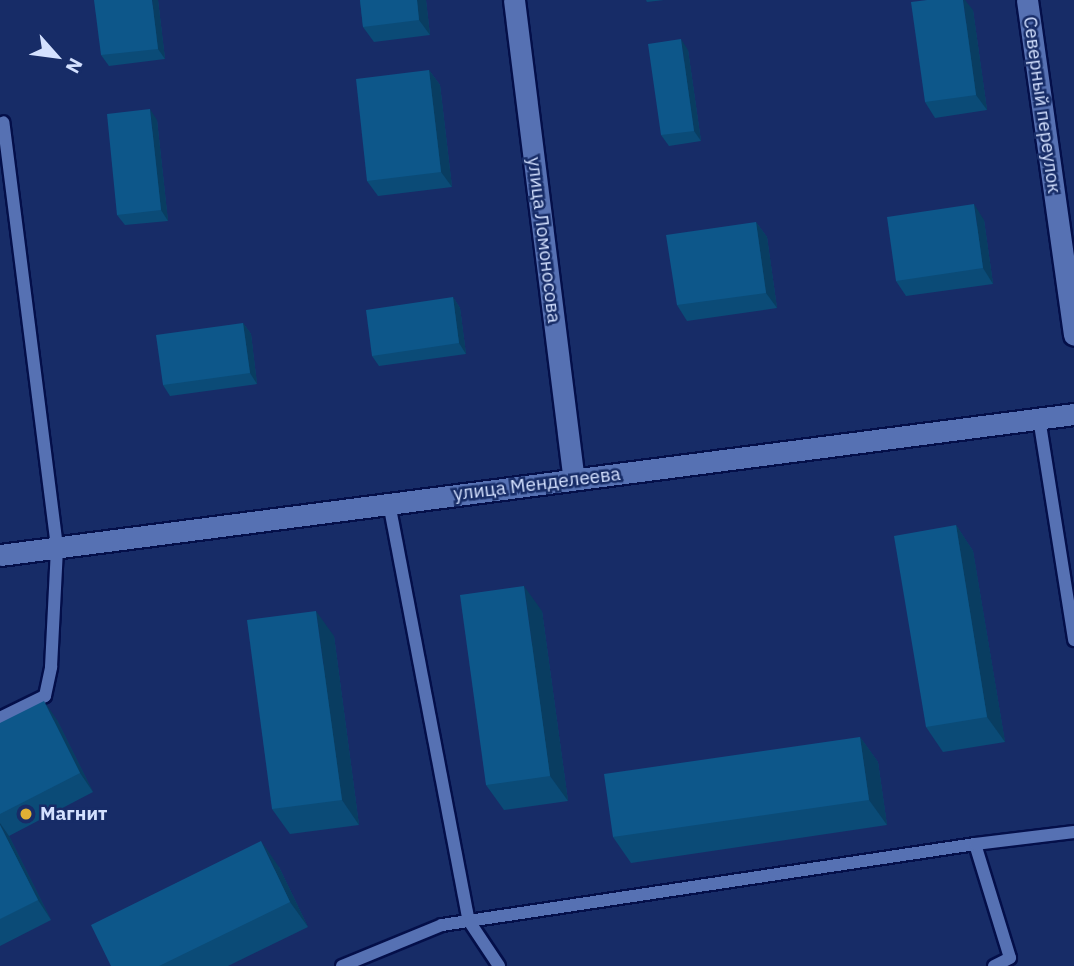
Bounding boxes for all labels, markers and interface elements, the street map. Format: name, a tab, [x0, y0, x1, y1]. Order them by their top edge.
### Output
street label: Северный переулок	[1018, 15, 1066, 195]
north arrow	[21, 21, 91, 91]
text: N	[61, 54, 88, 78]
street label: улица Ломоносова	[522, 156, 566, 324]
street label: улица Менделеева	[452, 462, 622, 506]
place label: Магнит	[40, 803, 107, 825]
marker: Магнит	[18, 806, 34, 822]

